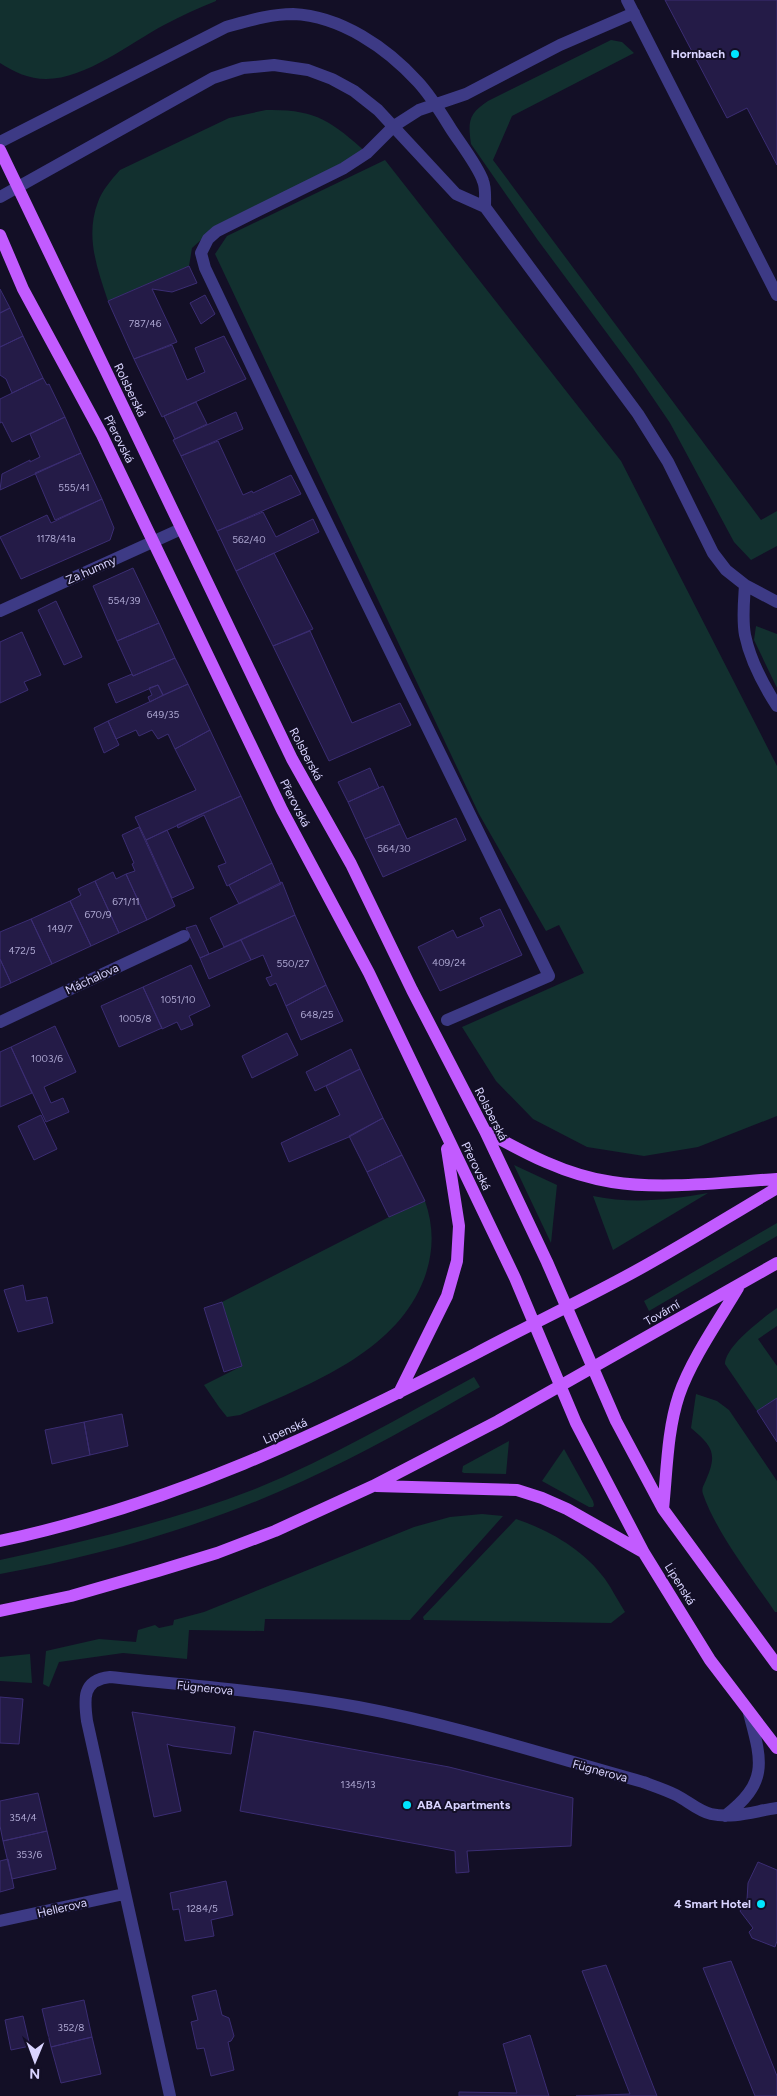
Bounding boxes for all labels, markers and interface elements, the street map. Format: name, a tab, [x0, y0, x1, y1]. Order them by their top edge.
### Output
place label: Hornbach	[671, 47, 725, 61]
marker: Hornbach	[729, 48, 741, 60]
house number: 787/46	[129, 317, 162, 330]
street label: Rolsberská	[111, 361, 149, 419]
street label: Přerovská	[101, 413, 137, 465]
house number: 555/41	[58, 481, 90, 494]
house number: 1178/41a	[36, 532, 76, 545]
house number: 562/40	[232, 533, 266, 546]
street label: Za humny	[64, 552, 119, 587]
house number: 554/39	[108, 594, 141, 607]
house number: 649/35	[147, 708, 180, 721]
street label: Rolsberská	[286, 725, 326, 783]
street label: Přerovská	[277, 777, 313, 829]
house number: 564/30	[377, 842, 411, 855]
house number: 671/11	[112, 895, 140, 908]
house number: 670/9	[85, 908, 112, 921]
house number: 149/7	[47, 922, 73, 935]
house number: 472/5	[9, 944, 36, 957]
house number: 409/24	[432, 956, 466, 969]
house number: 550/27	[277, 957, 310, 970]
street label: Máchalova	[63, 961, 121, 997]
house number: 1051/10	[161, 993, 195, 1006]
house number: 648/25	[300, 1008, 334, 1021]
house number: 1005/8	[119, 1012, 151, 1025]
house number: 1003/6	[31, 1052, 63, 1065]
street label: Rolsberská	[472, 1085, 510, 1143]
street label: Přerovská	[458, 1140, 494, 1192]
street label: Tovární	[642, 1297, 683, 1329]
street label: Lipenská	[261, 1415, 309, 1447]
street label: Lipenská	[662, 1560, 698, 1608]
street label: Fügnerova	[176, 1678, 234, 1698]
street label: Fügnerova	[571, 1757, 629, 1785]
house number: 1345/13	[341, 1778, 376, 1791]
place label: ABA Apartments	[417, 1798, 511, 1812]
marker: ABA Apartments	[401, 1799, 413, 1811]
house number: 354/4	[9, 1811, 37, 1824]
house number: 353/6	[16, 1848, 42, 1861]
street label: Hellerova	[36, 1896, 88, 1920]
place label: 4 Smart Hotel	[674, 1897, 751, 1911]
marker: 4 Smart Hotel	[755, 1898, 767, 1910]
house number: 1284/5	[186, 1902, 218, 1915]
house number: 352/8	[58, 2021, 84, 2034]
north arrow	[10, 2036, 60, 2086]
text: N	[29, 2065, 40, 2082]

